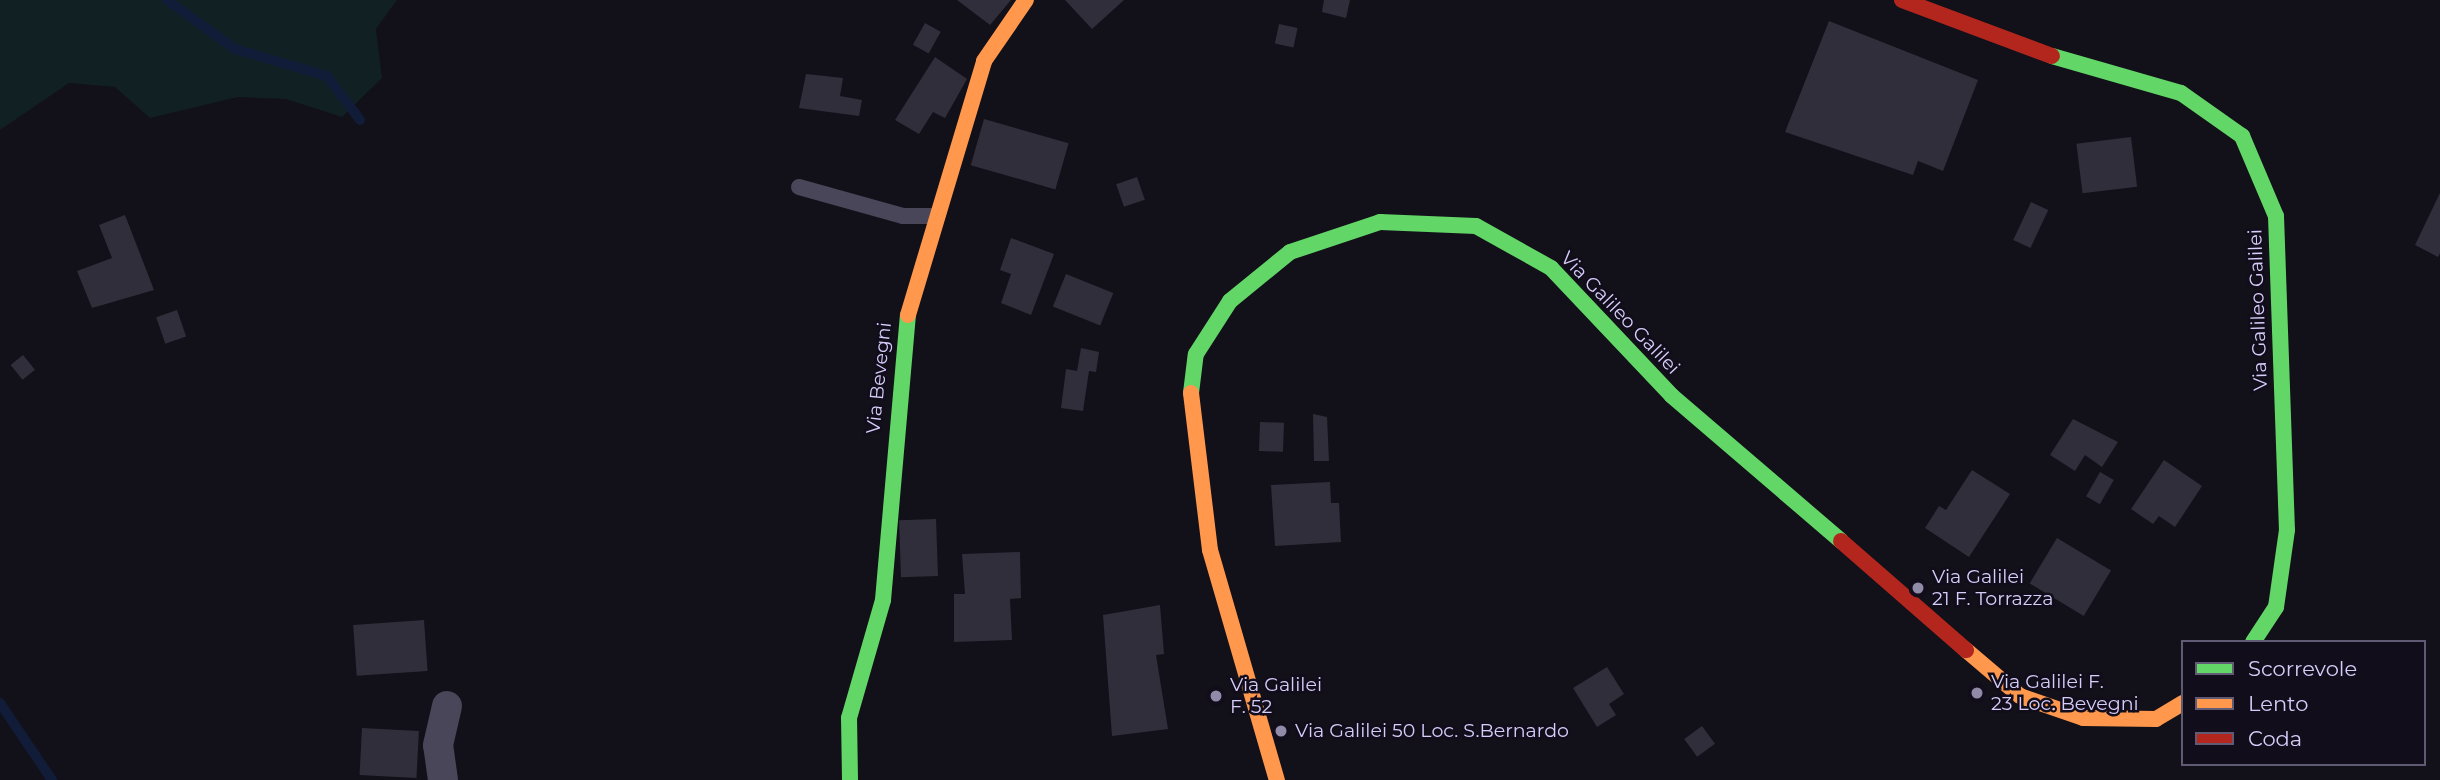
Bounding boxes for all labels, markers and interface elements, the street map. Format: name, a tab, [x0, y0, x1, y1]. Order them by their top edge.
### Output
street label: Via Galileo Galilei	[2244, 229, 2272, 391]
street label: Via Galileo Galilei	[1556, 247, 1684, 379]
street label: Via Bevegni	[862, 321, 896, 435]
place label: Via Galilei 21 F. Torrazza	[1932, 566, 2053, 610]
marker: Via Galilei 21 F. Torrazza	[1910, 580, 1926, 596]
legend	[2181, 640, 2426, 766]
text: Scorrevole	[2248, 656, 2357, 681]
place label: Via Galilei F. 23 Loc. Bevegni	[1991, 671, 2139, 715]
place label: Via Galilei F. 52	[1230, 674, 1322, 718]
marker: Via Galilei F. 23 Loc. Bevegni	[1969, 685, 1985, 701]
marker: Via Galilei F. 52	[1208, 688, 1224, 704]
text: Lento	[2248, 691, 2308, 716]
place label: Via Galilei 50 Loc. S.Bernardo	[1295, 720, 1569, 742]
marker: Via Galilei 50 Loc. S.Bernardo	[1273, 723, 1289, 739]
text: Coda	[2248, 726, 2302, 751]

